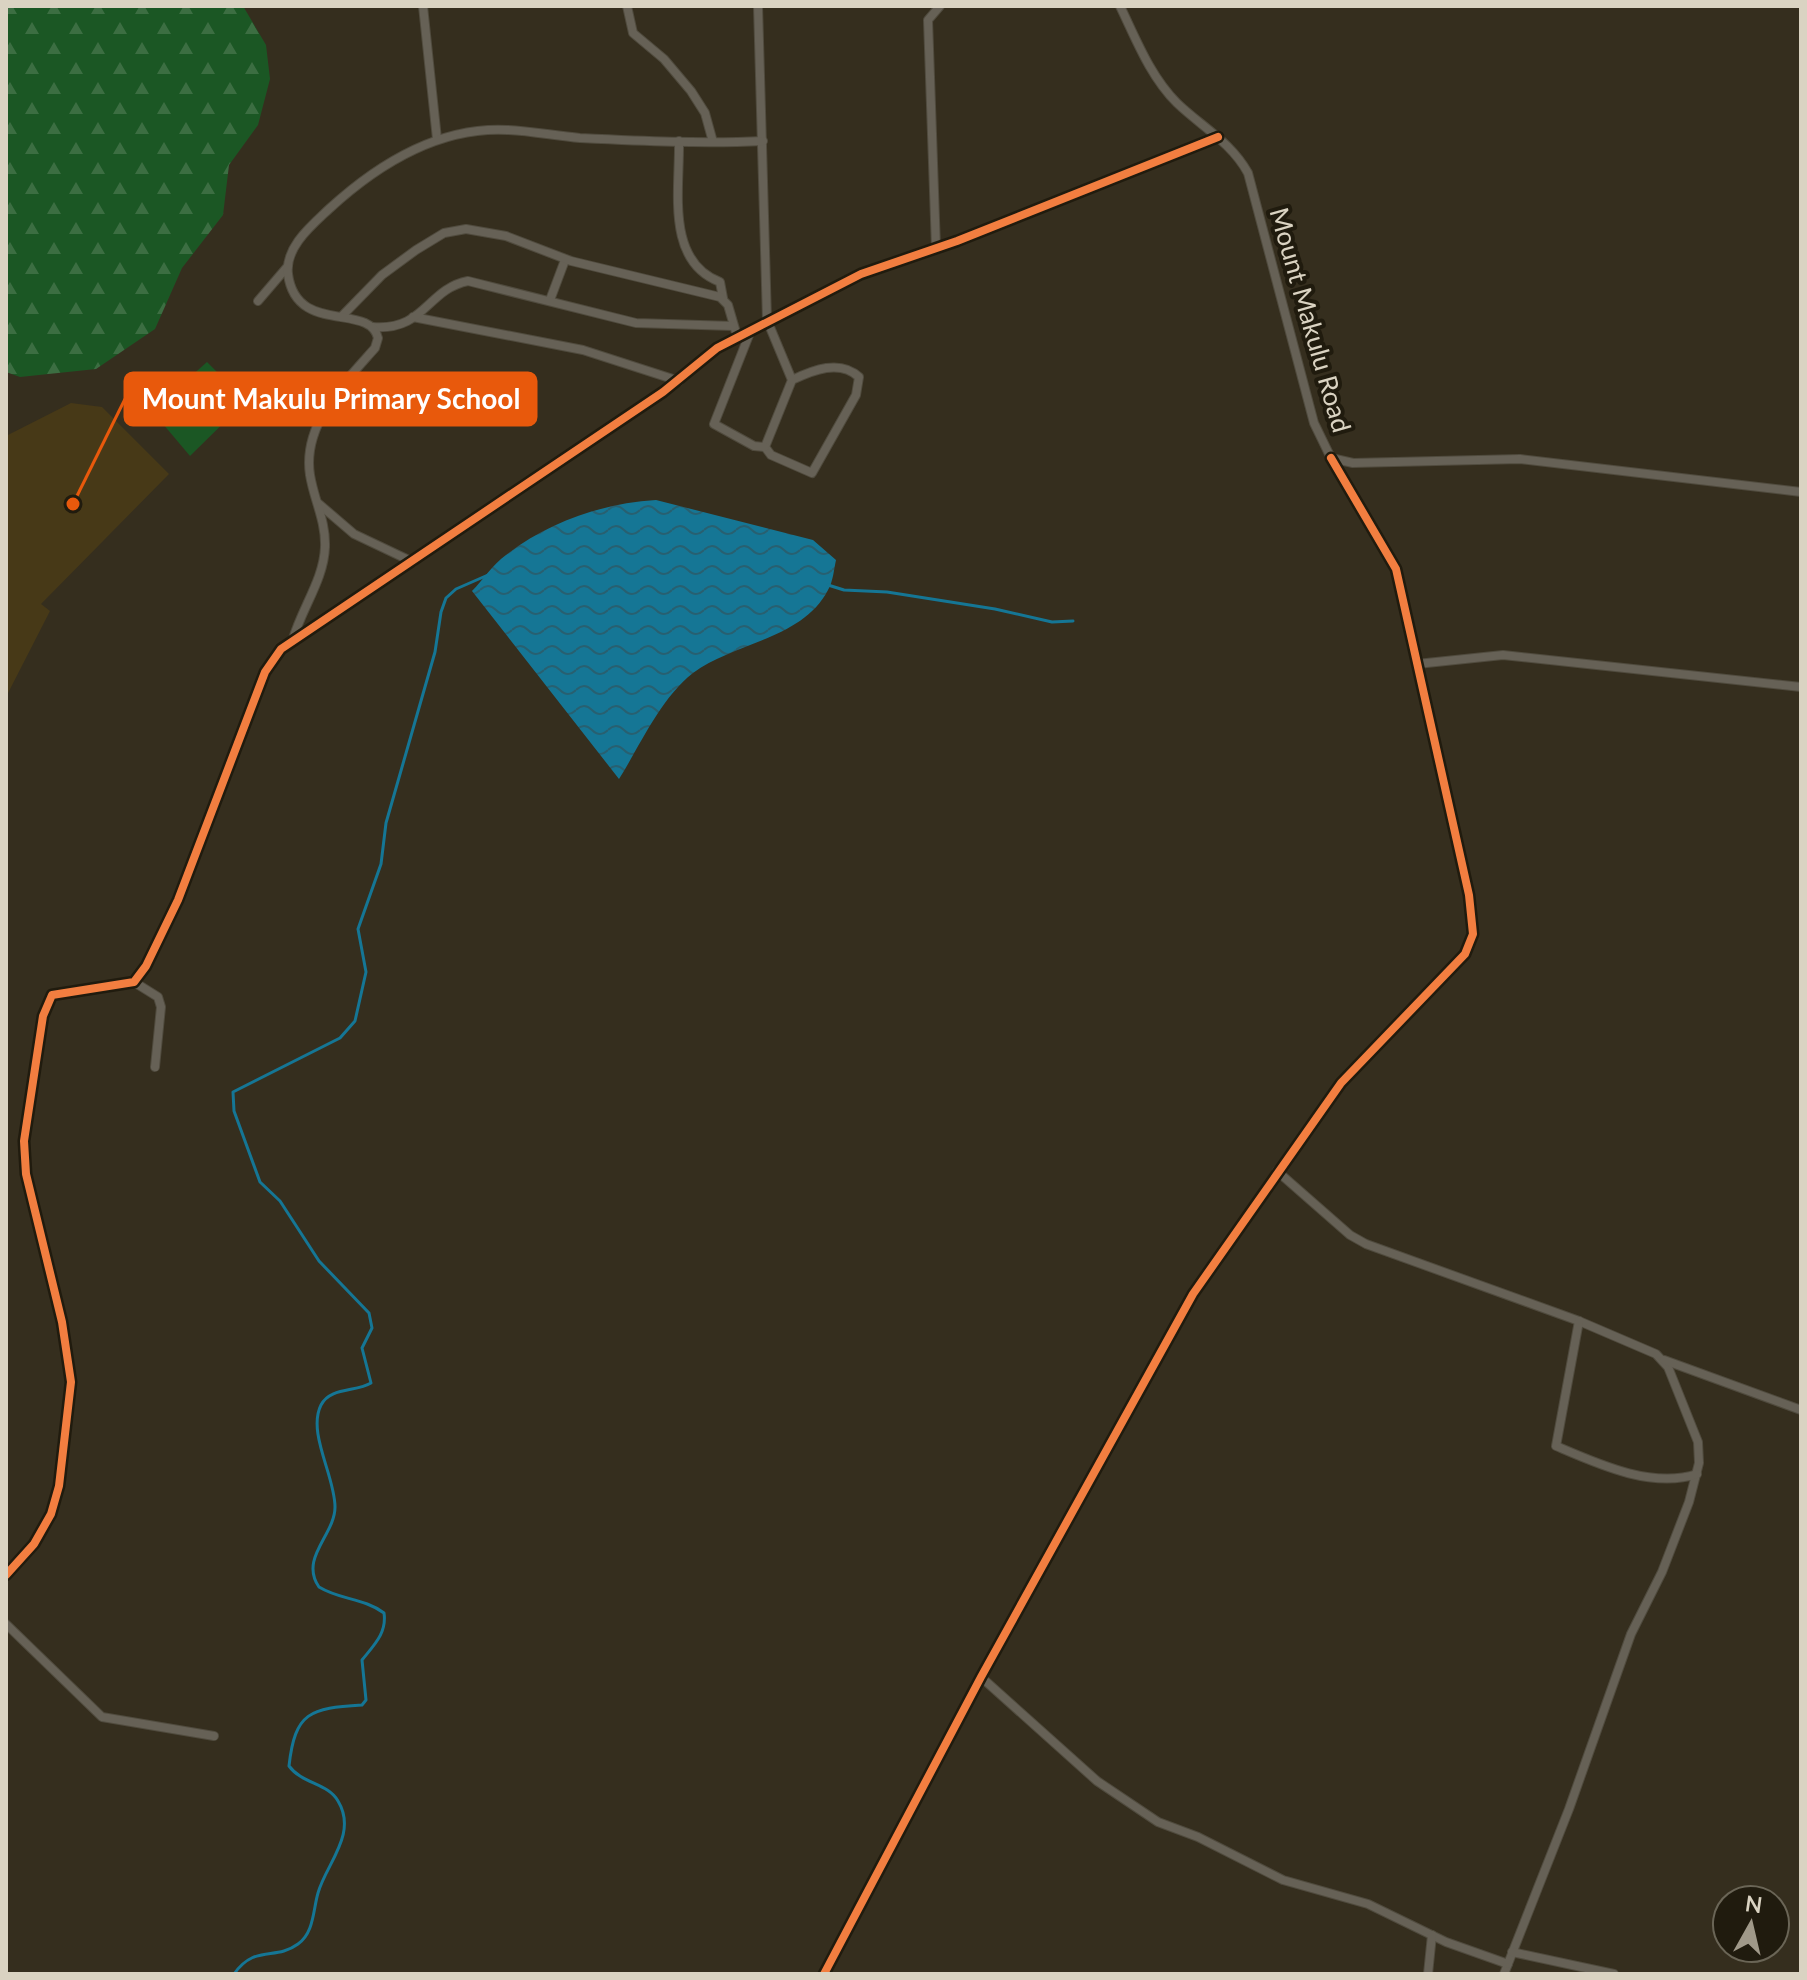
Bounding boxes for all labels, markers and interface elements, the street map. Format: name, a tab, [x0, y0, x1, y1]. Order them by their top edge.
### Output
street label: Mount Makulu Road	[1264, 204, 1358, 436]
callout: Mount Makulu Primary School	[125, 373, 536, 425]
text: Mount Makulu Primary School	[142, 381, 520, 415]
north arrow	[1711, 1884, 1791, 1964]
text: N	[1744, 1889, 1764, 1918]

